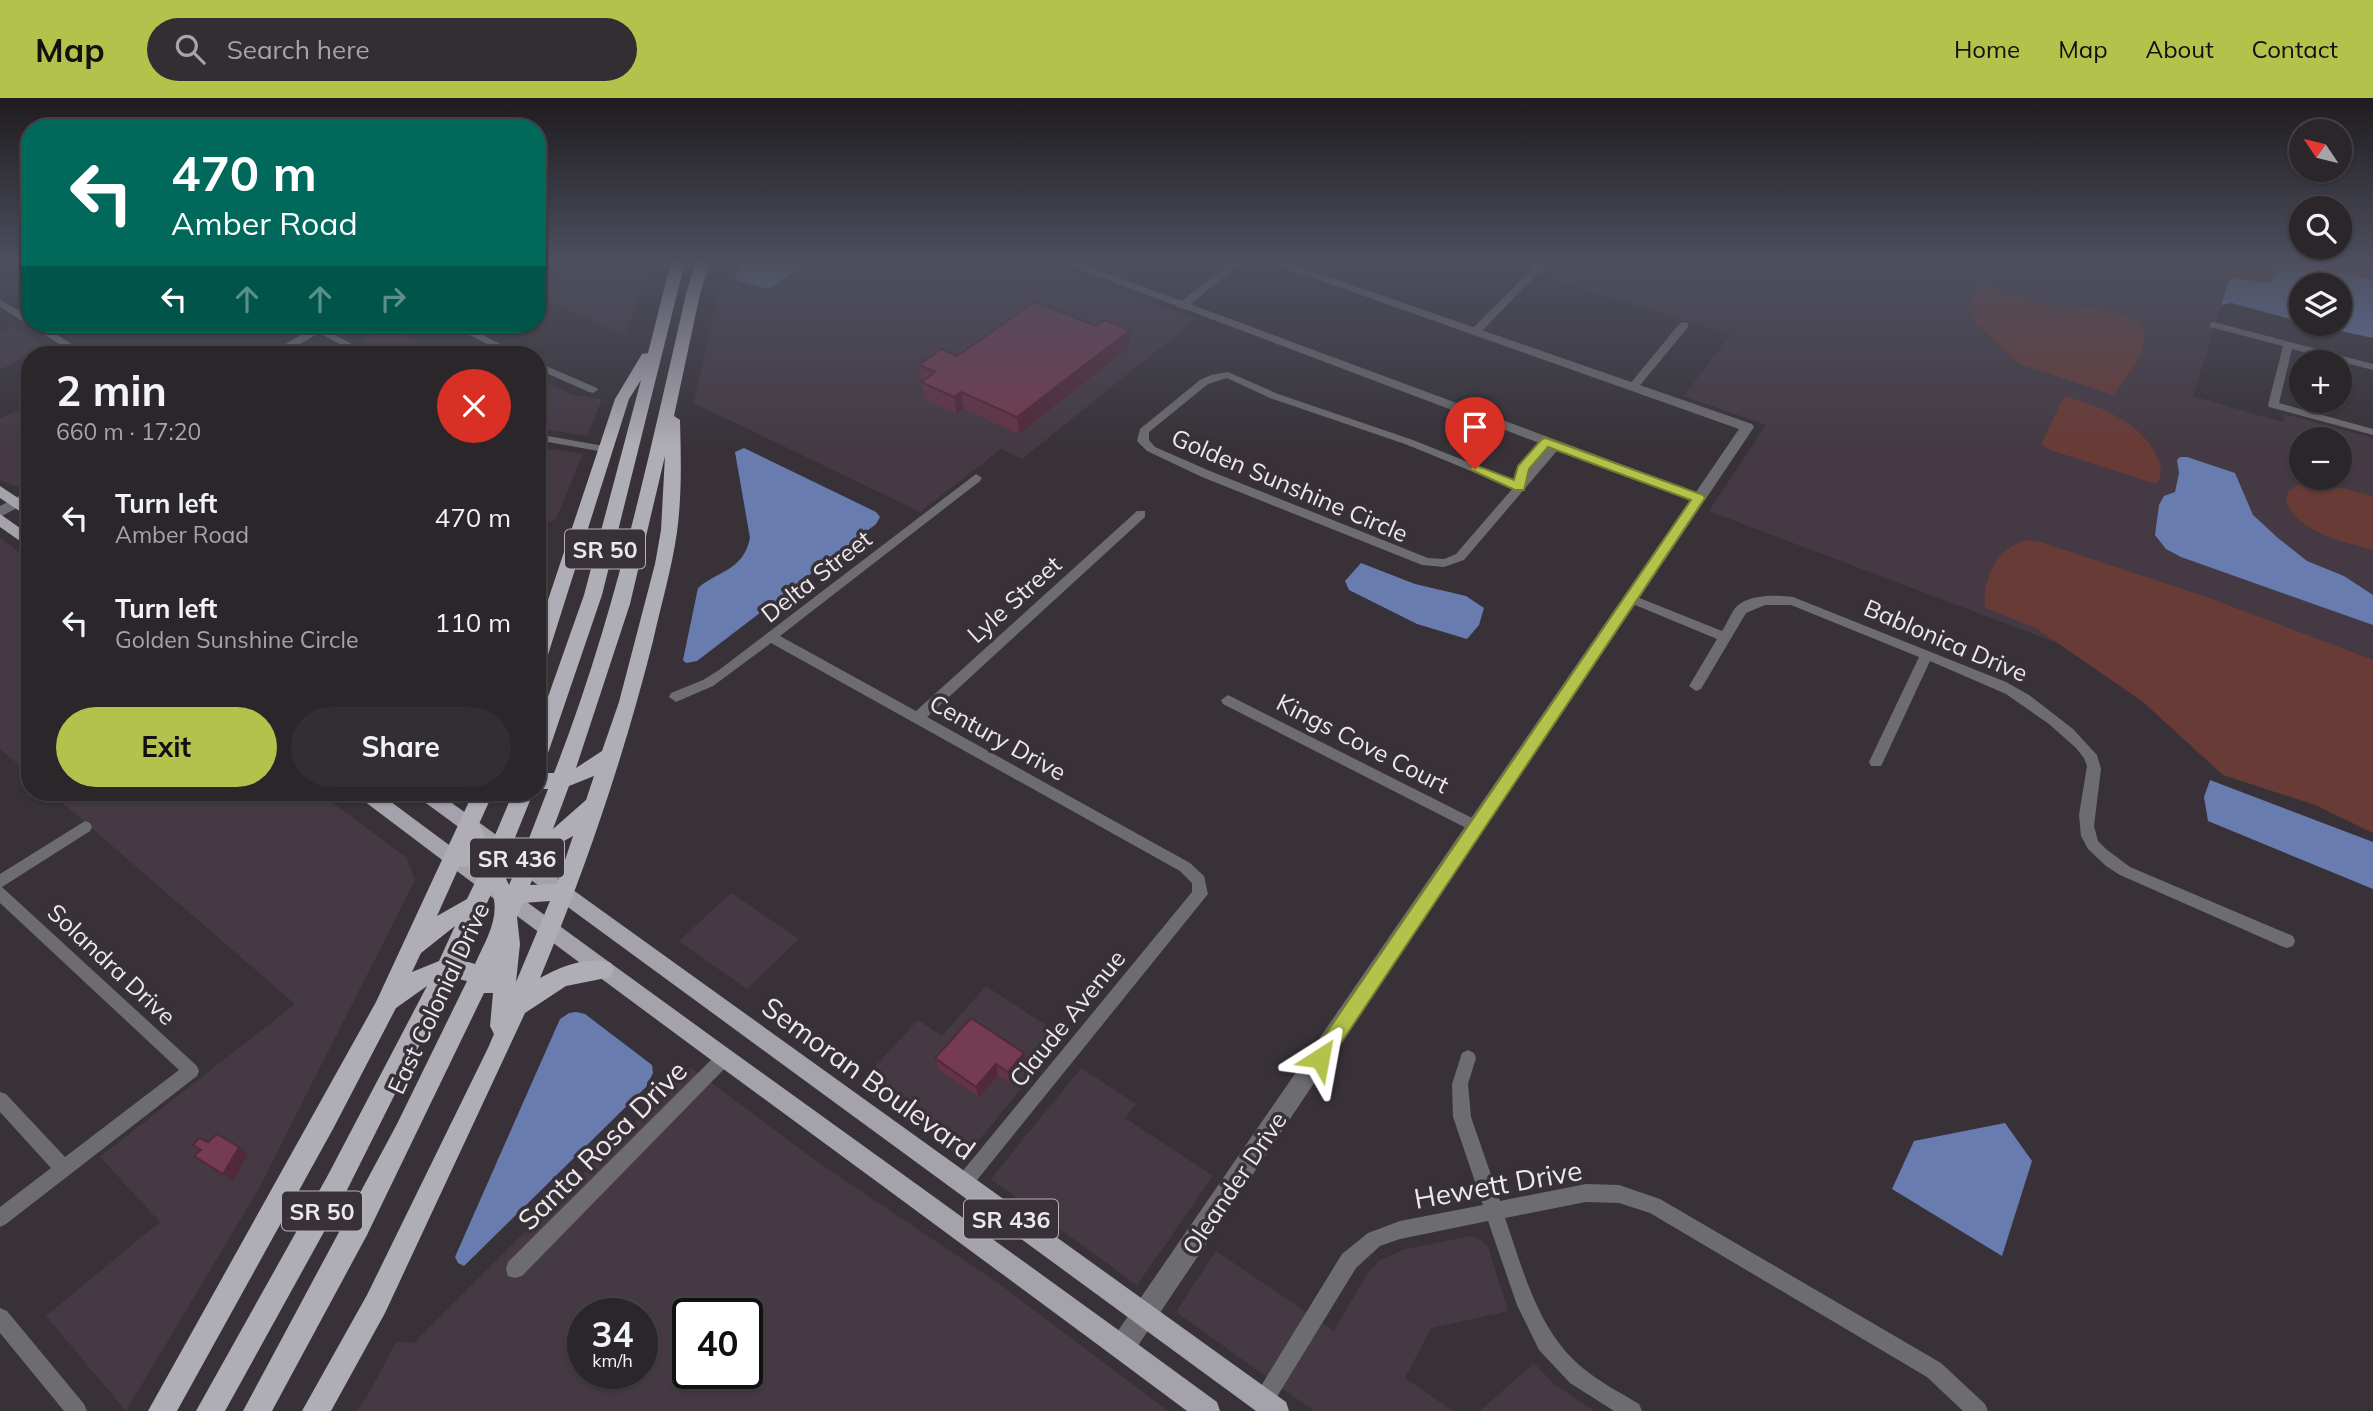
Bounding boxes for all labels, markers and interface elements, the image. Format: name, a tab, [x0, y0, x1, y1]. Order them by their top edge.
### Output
search box	[147, 18, 637, 81]
text: Map	[35, 29, 105, 70]
icon: search	[171, 30, 209, 68]
text: Search here	[227, 33, 370, 66]
text: Home	[1954, 34, 2020, 64]
text: Map	[2058, 34, 2108, 64]
text: About	[2146, 34, 2214, 64]
text: Contact	[2252, 34, 2338, 64]
north arrow	[2289, 119, 2352, 182]
map controls	[2289, 119, 2352, 490]
text: 470 m	[171, 142, 317, 203]
icon: left	[56, 147, 147, 238]
button: search	[2289, 196, 2352, 259]
text: Amber Road	[171, 203, 358, 243]
button: layers	[2289, 273, 2352, 336]
icon: left	[155, 280, 193, 318]
icon: ahead	[228, 280, 266, 318]
icon: ahead	[301, 280, 339, 318]
icon: right	[374, 280, 412, 318]
button: +	[2289, 350, 2352, 413]
text: 2 min	[56, 364, 167, 417]
button: close	[437, 369, 511, 443]
pin	[1445, 397, 1505, 469]
icon: arrive	[1456, 408, 1494, 446]
text: 660 m · 17:20	[56, 417, 201, 446]
street label: Golden Sunshine Circle	[1167, 422, 1413, 548]
button: −	[2289, 427, 2352, 490]
text: Turn left	[115, 487, 217, 520]
icon: left	[56, 499, 94, 537]
text: 470 m	[435, 501, 511, 534]
text: Amber Road	[115, 520, 249, 549]
street label: Delta Street	[755, 524, 877, 628]
road number: SR 50	[565, 530, 645, 569]
street label: Lyle Street	[961, 549, 1067, 649]
text: Turn left	[115, 592, 217, 625]
street label: Bablonica Drive	[1860, 592, 2032, 688]
icon: left	[56, 604, 94, 642]
text: 110 m	[435, 606, 511, 639]
text: Golden Sunshine Circle	[115, 625, 358, 654]
street label: Century Drive	[925, 687, 1071, 787]
street label: Kings Cove Court	[1272, 687, 1454, 799]
button: Exit	[56, 707, 277, 787]
button: Share	[291, 707, 511, 787]
road number: SR 436	[470, 838, 564, 878]
street label: Solandra Drive	[42, 897, 182, 1031]
street label: East Colonial Drive	[381, 898, 495, 1098]
street label: Claude Avenue	[1003, 943, 1131, 1093]
street label: Semoran Boulevard	[756, 989, 982, 1167]
position arrow	[1283, 1021, 1357, 1095]
street label: Santa Rosa Drive	[510, 1053, 694, 1237]
street label: Oleander Drive	[1175, 1106, 1293, 1260]
street label: Hewett Drive	[1411, 1152, 1585, 1216]
road number: SR 50	[282, 1192, 362, 1230]
road number: SR 436	[964, 1200, 1058, 1238]
speed limit sign: 40	[672, 1298, 763, 1389]
text: 34	[591, 1312, 634, 1356]
text: km/h	[592, 1349, 633, 1372]

